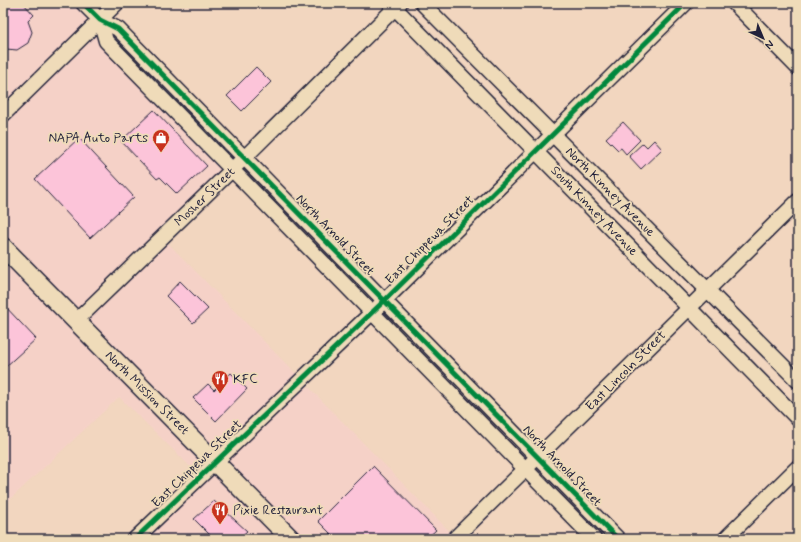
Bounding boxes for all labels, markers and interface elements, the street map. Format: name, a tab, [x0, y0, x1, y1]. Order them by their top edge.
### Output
north arrow	[743, 18, 783, 58]
text: N	[762, 37, 777, 52]
shop icon: NAPA Auto Parts	[151, 128, 171, 153]
place label: NAPA Auto Parts	[48, 130, 148, 147]
street label: North Kinney Avenue	[561, 143, 659, 241]
street label: South Kinney Avenue	[547, 162, 641, 260]
street label: Mosher Street	[171, 164, 239, 230]
street label: North Arnold Street	[292, 191, 378, 279]
street label: East Chippewa Street	[382, 192, 478, 288]
street label: East Lincoln Street	[582, 327, 670, 415]
street label: North Mission Street	[101, 347, 193, 439]
restaurant icon: KFC	[210, 369, 230, 394]
place label: KFC	[233, 371, 258, 388]
street label: East Chippewa Street	[148, 416, 246, 512]
street label: North Arnold Street	[519, 422, 605, 510]
restaurant icon: Pixie Restaurant	[210, 500, 230, 525]
place label: Pixie Restaurant	[233, 502, 323, 519]

